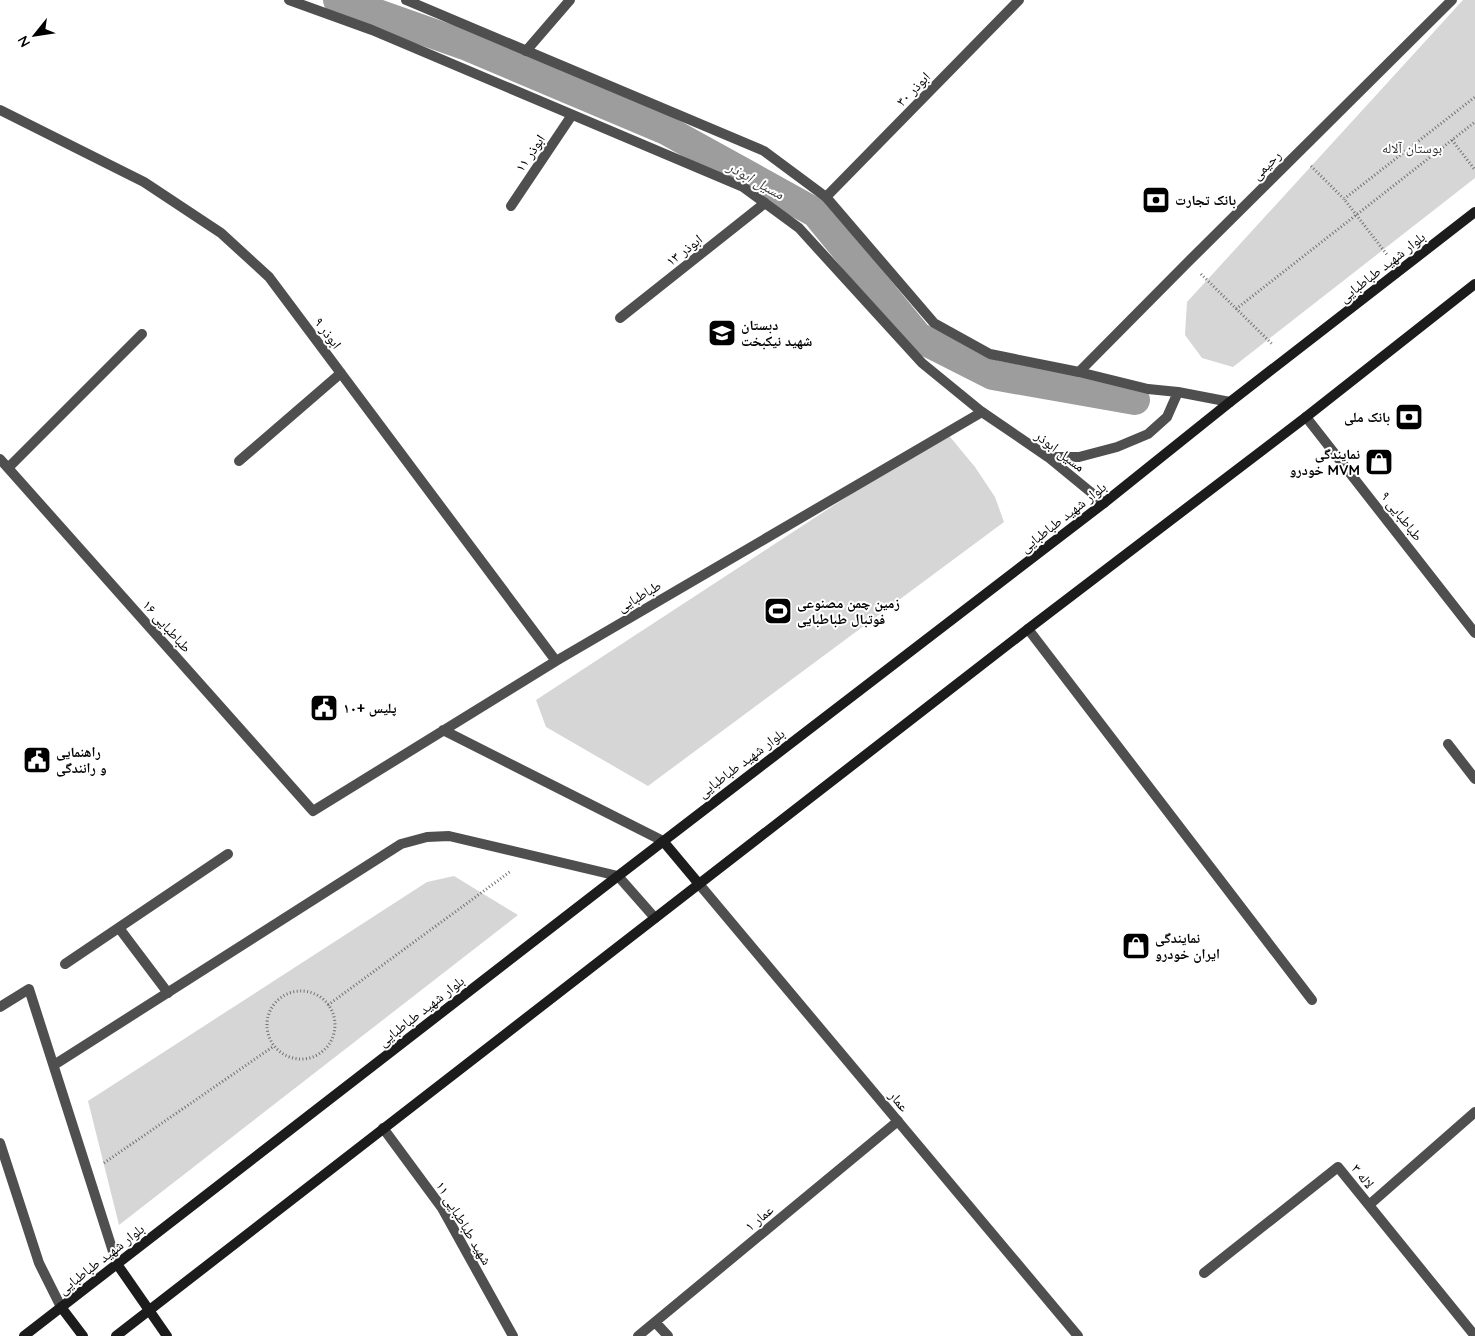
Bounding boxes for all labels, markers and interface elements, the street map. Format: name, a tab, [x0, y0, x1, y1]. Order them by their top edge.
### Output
north arrow	[10, 10, 60, 60]
text: N	[13, 33, 34, 50]
street label: ابوذر ۳۰	[892, 68, 934, 110]
street label: ابوذر ۱۱	[511, 131, 549, 175]
park label: بوستان آلاله	[1382, 139, 1442, 157]
street label: رحیمی	[1247, 146, 1285, 184]
water label: مسیل ابوذر	[723, 156, 788, 203]
bank icon: بانک تجارت	[1141, 185, 1171, 215]
place label: بانک تجارت	[1175, 191, 1236, 209]
street label: بلوار شهید طباطبایی	[1335, 228, 1429, 306]
street label: ابوذر ۱۳	[662, 230, 706, 270]
street label: ابوذر ۹	[310, 314, 346, 352]
place label: دبستان شهید نیکبخت	[741, 316, 812, 350]
school or university icon: دبستان شهید نیکبخت	[707, 318, 737, 348]
bank icon: بانک ملی	[1394, 402, 1424, 432]
place label: بانک ملی	[1344, 408, 1390, 426]
street label: مسیل ابوذر	[1031, 426, 1088, 476]
place label: نمایندگی خودرو MVM	[1289, 445, 1360, 479]
shop icon: نمایندگی خودرو MVM	[1364, 447, 1394, 477]
street label: بلوار شهید طباطبایی	[1016, 478, 1110, 556]
street label: طباطبایی ۹	[1377, 487, 1427, 545]
street label: طباطبایی	[614, 576, 664, 616]
place label: زمین چمن مصنوعی فوتبال طباطبایی	[797, 594, 900, 628]
street label: طباطبایی ۱۶	[139, 596, 195, 656]
sports icon: زمین چمن مصنوعی فوتبال طباطبایی	[763, 596, 793, 626]
public building icon: پلیس +۱۰	[309, 693, 339, 723]
place label: پلیس +۱۰	[343, 699, 397, 717]
street label: بلوار شهید طباطبایی	[694, 724, 788, 802]
place label: راهنمایی و رانندگی	[56, 743, 107, 777]
public building icon: راهنمایی و رانندگی	[22, 745, 52, 775]
place label: نمایندگی ایران خودرو	[1155, 929, 1220, 963]
shop icon: نمایندگی ایران خودرو	[1121, 931, 1151, 961]
street label: بلوار شهید طباطبایی	[374, 972, 468, 1050]
street label: عمار	[884, 1086, 913, 1115]
street label: لاله ۳	[1348, 1160, 1378, 1192]
street label: شهید طباطبایی ۱۱	[432, 1178, 496, 1268]
street label: عمار ۱	[741, 1201, 777, 1235]
street label: بلوار شهید طباطبایی	[54, 1220, 148, 1298]

